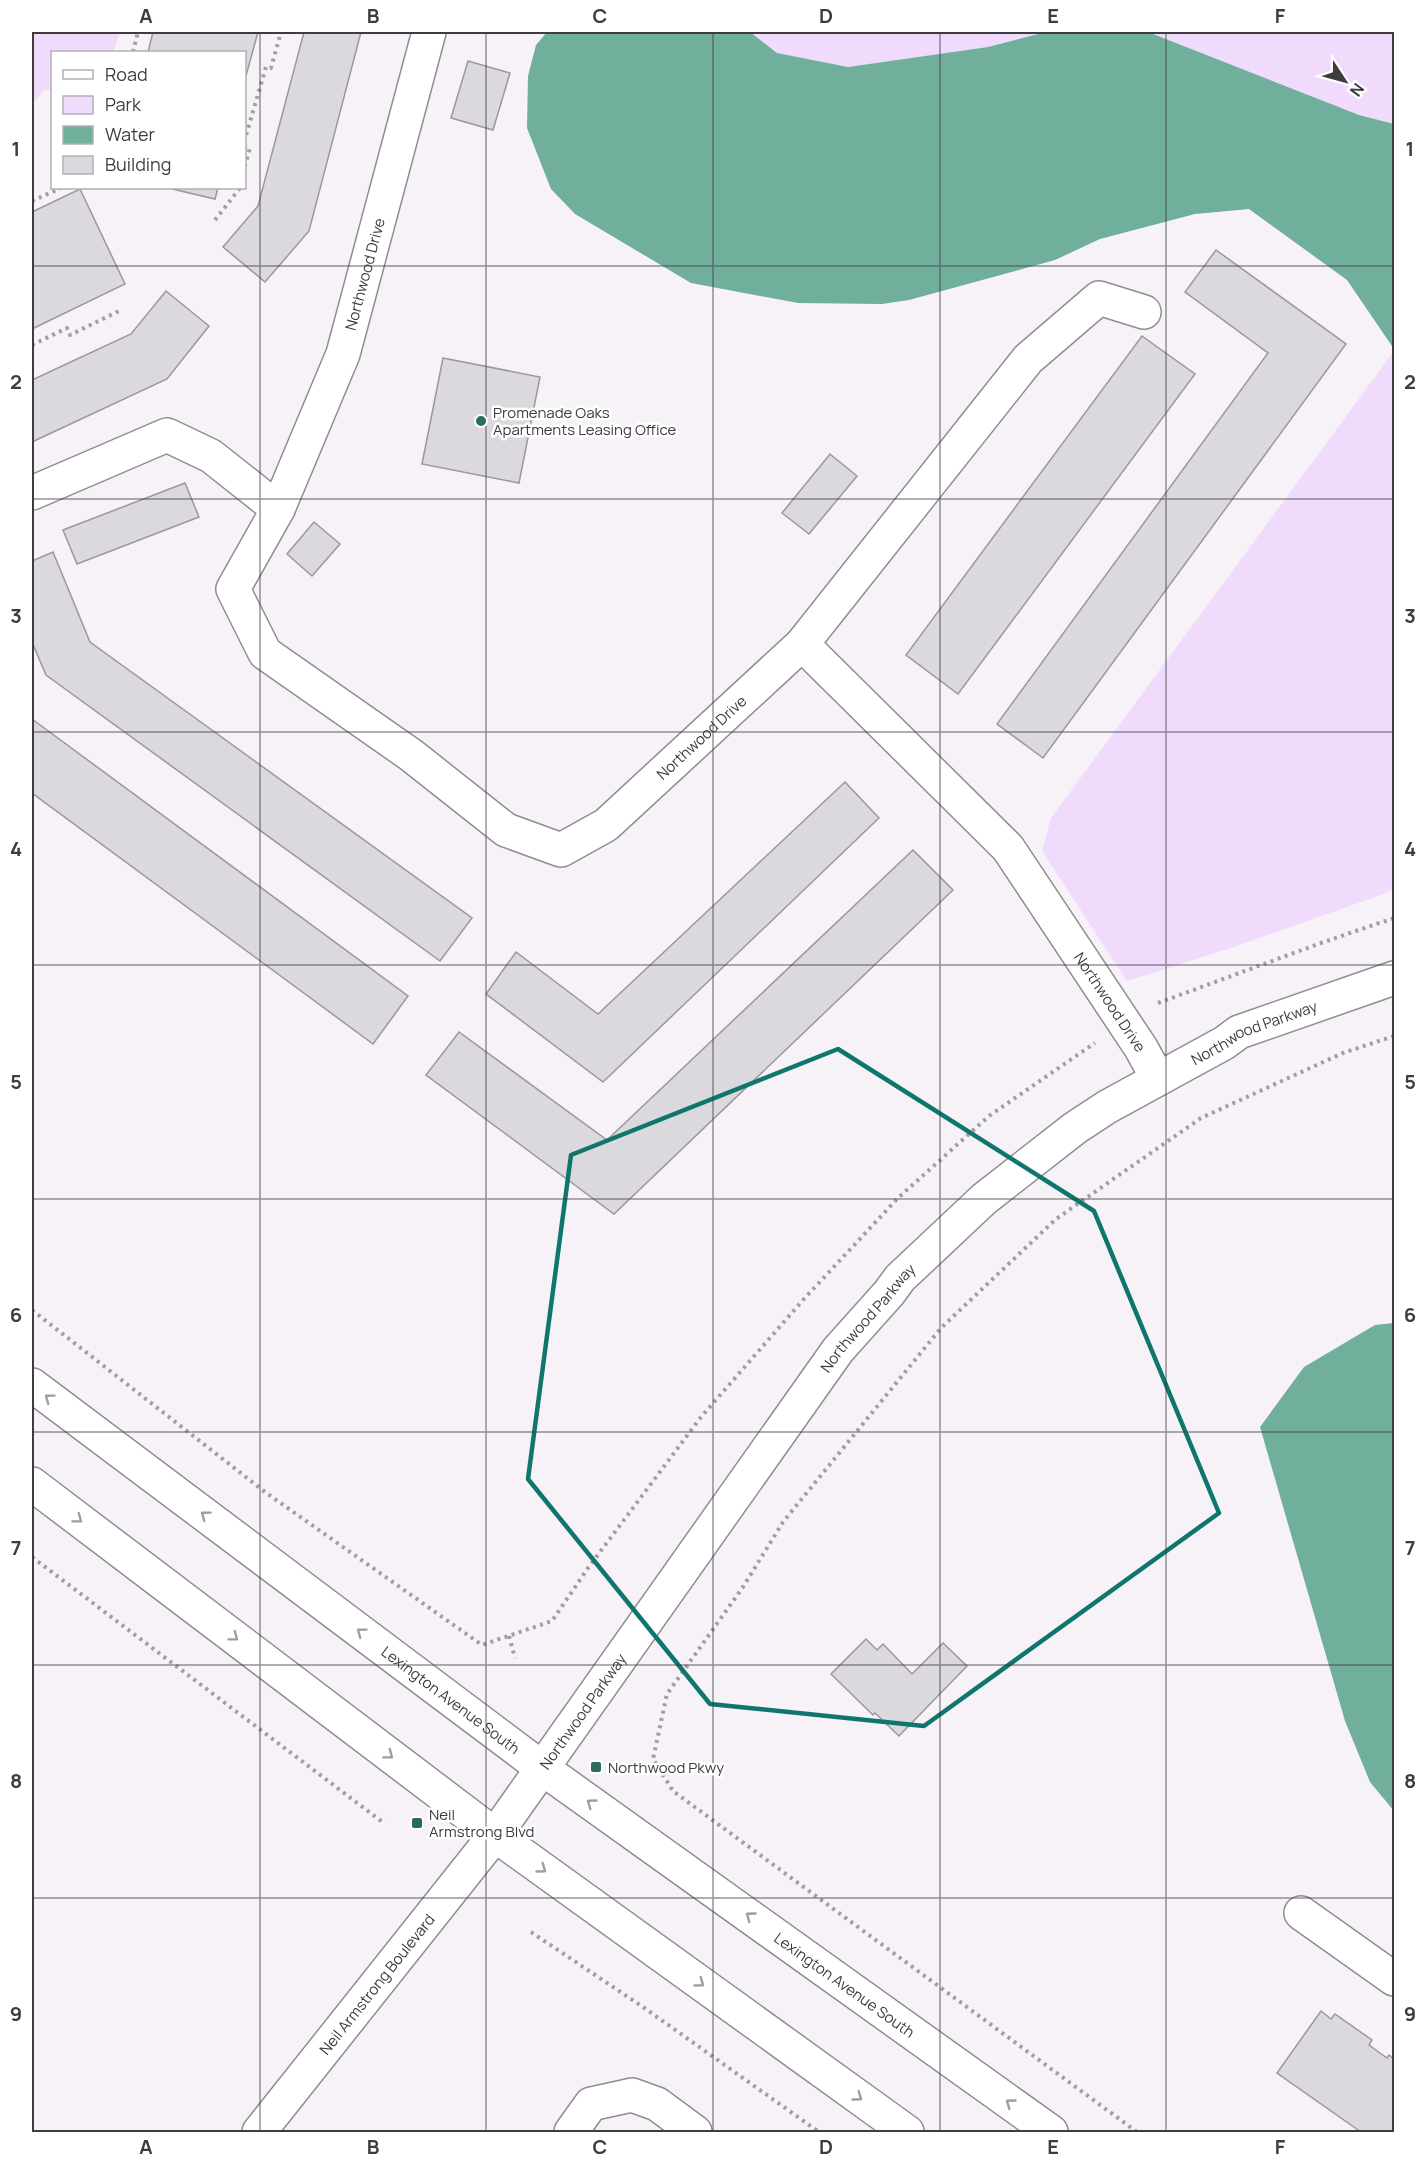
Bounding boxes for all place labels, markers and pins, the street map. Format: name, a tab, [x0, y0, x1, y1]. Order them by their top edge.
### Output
place label: Promenade Oaks Apartments Leasing Office	[493, 402, 677, 440]
marker: Promenade Oaks Apartments Leasing Office	[474, 414, 488, 428]
place label: Northwood Pkwy	[608, 1757, 724, 1778]
marker: Northwood Pkwy	[589, 1760, 603, 1774]
place label: Neil Armstrong Blvd	[429, 1804, 534, 1842]
marker: Neil Armstrong Blvd	[410, 1816, 424, 1830]

